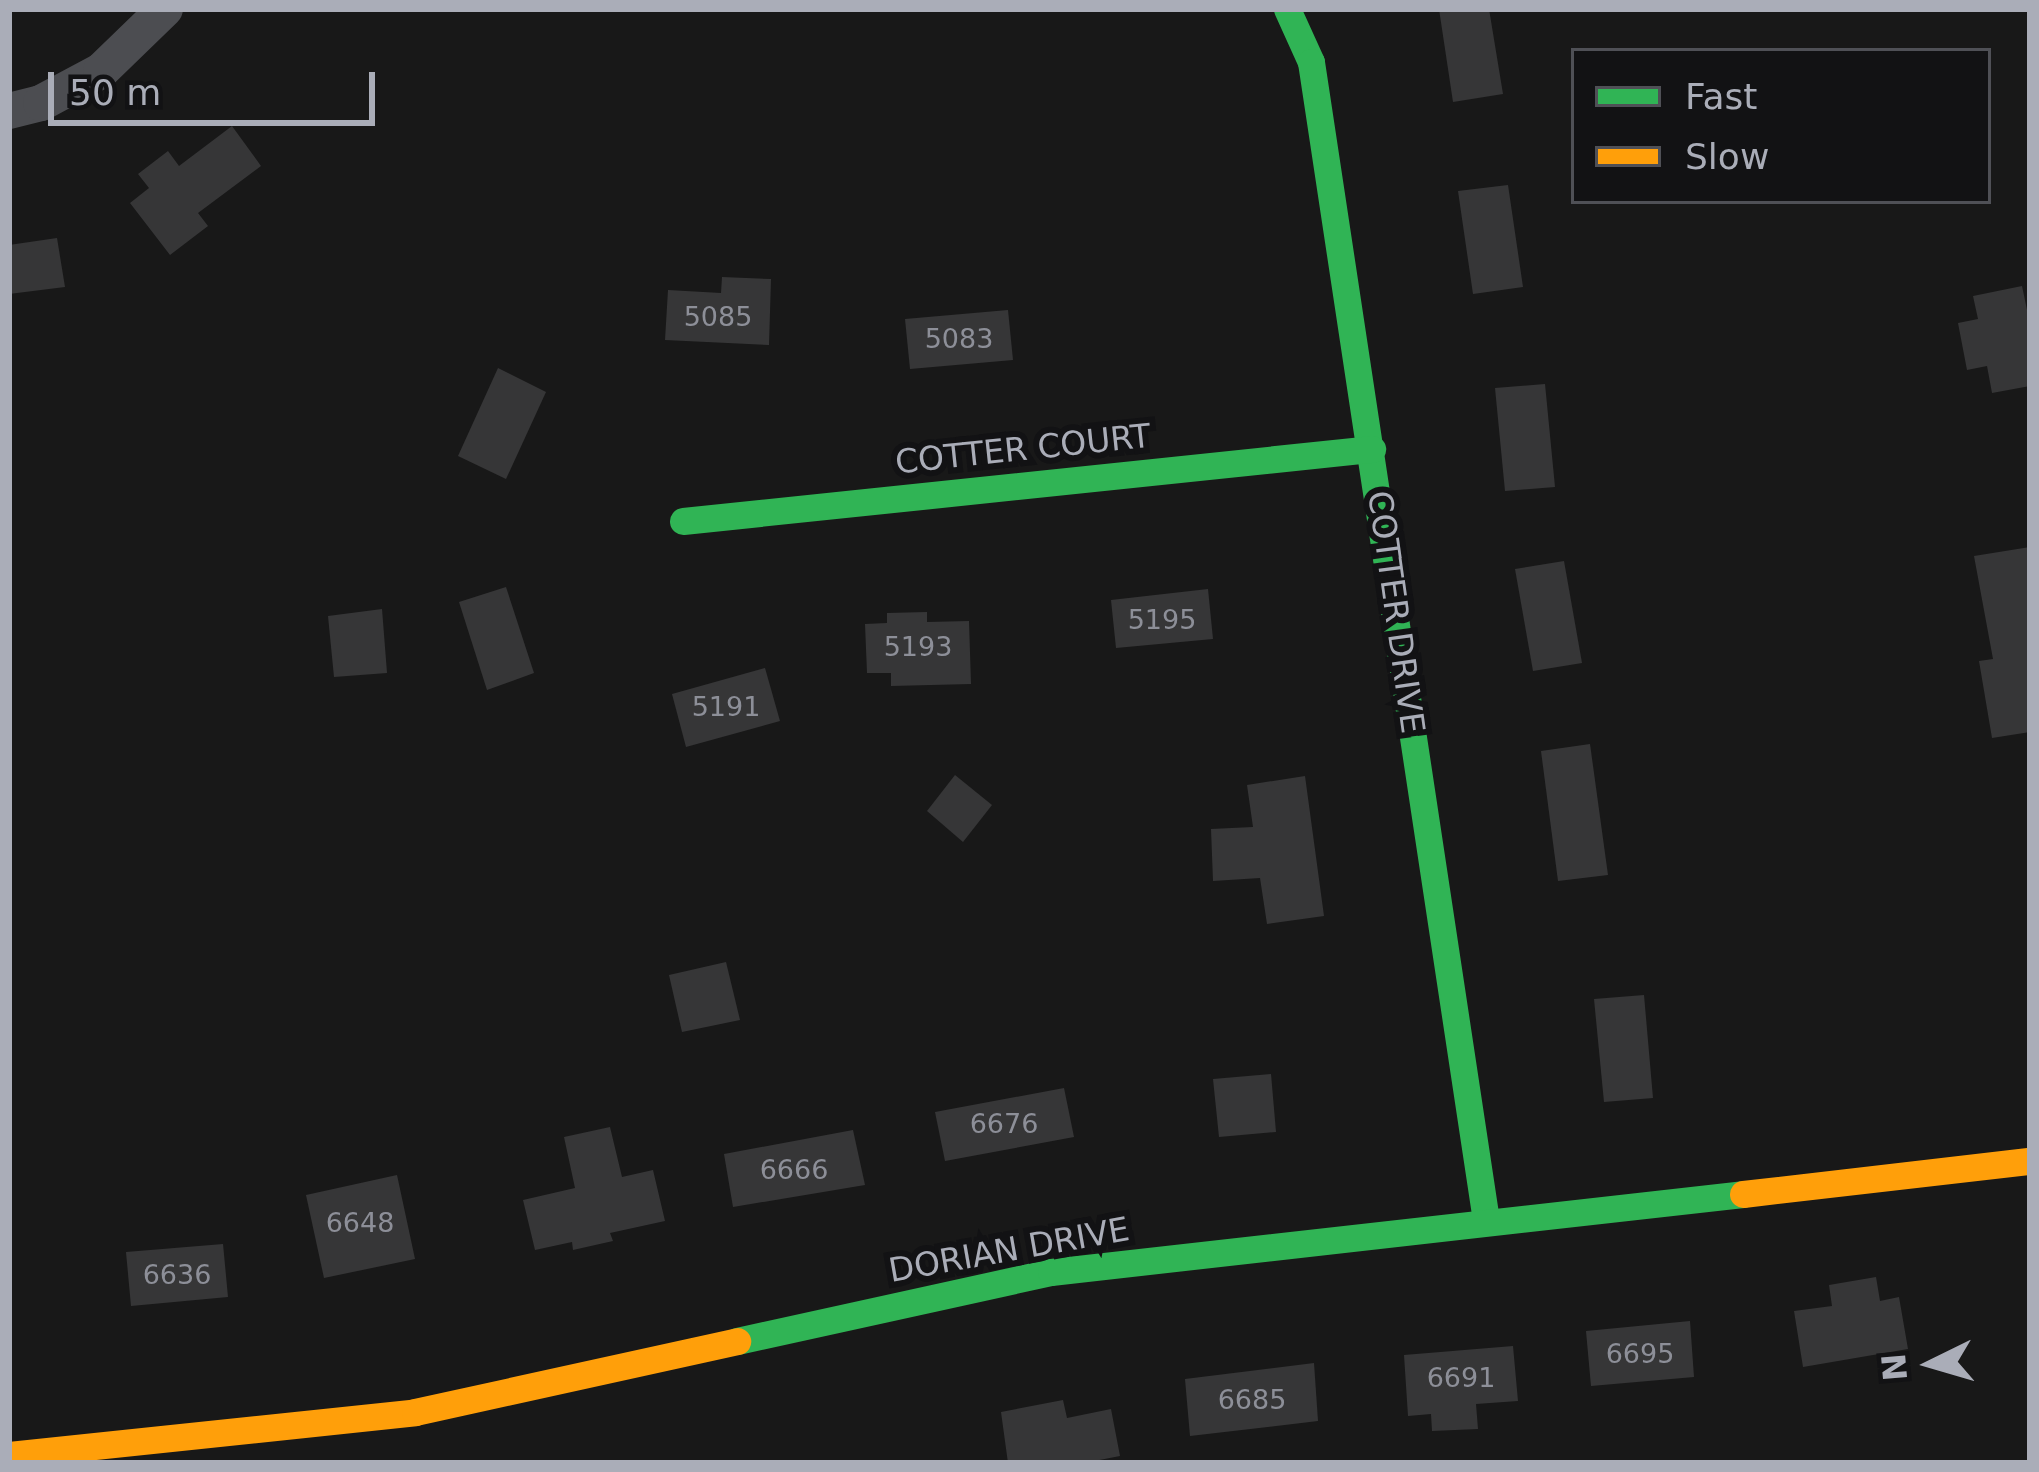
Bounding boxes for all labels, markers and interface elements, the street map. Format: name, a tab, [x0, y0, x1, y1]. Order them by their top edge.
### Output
scale bar	[54, 48, 381, 122]
legend	[1571, 48, 1991, 204]
text: 50 m	[69, 72, 161, 113]
text: Fast	[1685, 76, 1757, 117]
text: Slow	[1685, 136, 1769, 177]
house number: 5085	[684, 301, 752, 333]
house number: 5083	[925, 323, 993, 355]
street label: COTTER COURT	[893, 416, 1153, 482]
street label: COTTER DRIVE	[1359, 488, 1433, 736]
house number: 5195	[1128, 604, 1196, 636]
house number: 5193	[884, 631, 952, 663]
house number: 5191	[692, 691, 760, 723]
house number: 6676	[970, 1108, 1038, 1140]
house number: 6666	[760, 1154, 828, 1186]
house number: 6648	[326, 1207, 394, 1239]
street label: DORIAN DRIVE	[886, 1209, 1132, 1291]
house number: 6636	[143, 1259, 211, 1291]
north arrow	[1871, 1304, 1991, 1424]
house number: 6695	[1606, 1338, 1674, 1370]
text: N	[1874, 1352, 1915, 1383]
house number: 6691	[1427, 1362, 1495, 1394]
house number: 6685	[1218, 1384, 1286, 1416]

